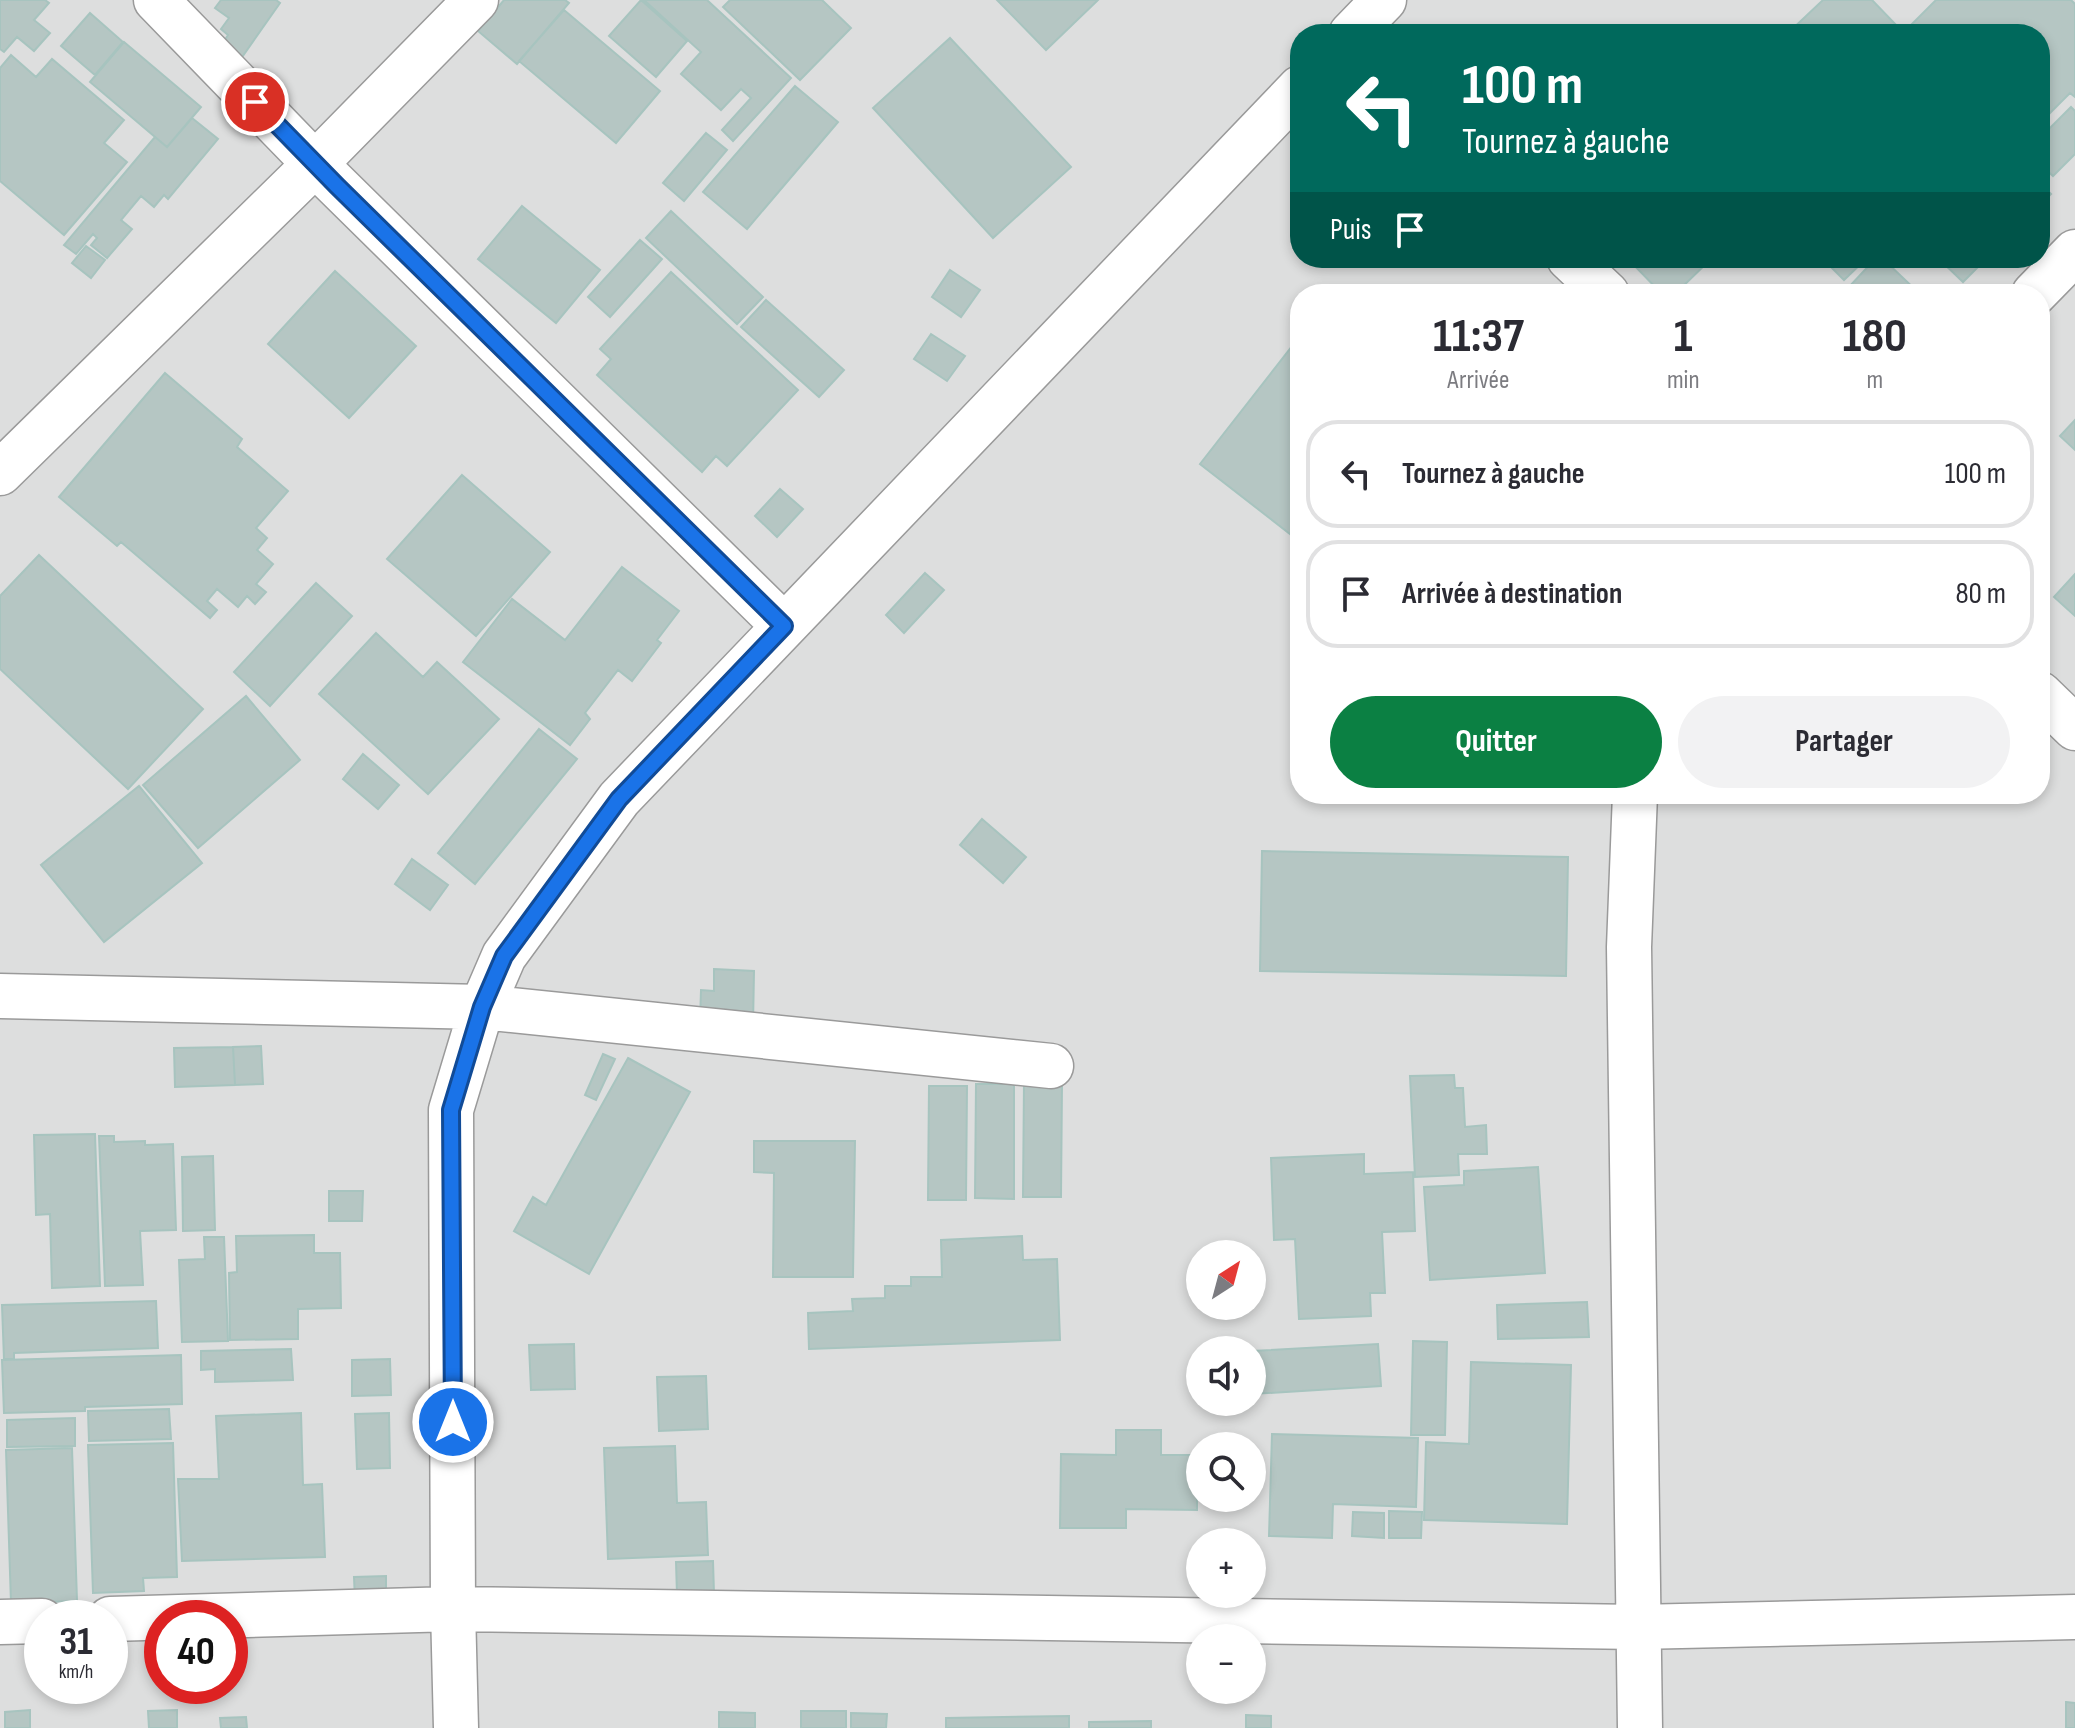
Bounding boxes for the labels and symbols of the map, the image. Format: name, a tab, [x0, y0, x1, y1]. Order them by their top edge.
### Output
pin	[221, 68, 289, 136]
north arrow	[1186, 1240, 1266, 1320]
position arrow	[411, 1380, 495, 1464]
speed limit sign: 40	[144, 1600, 248, 1704]

